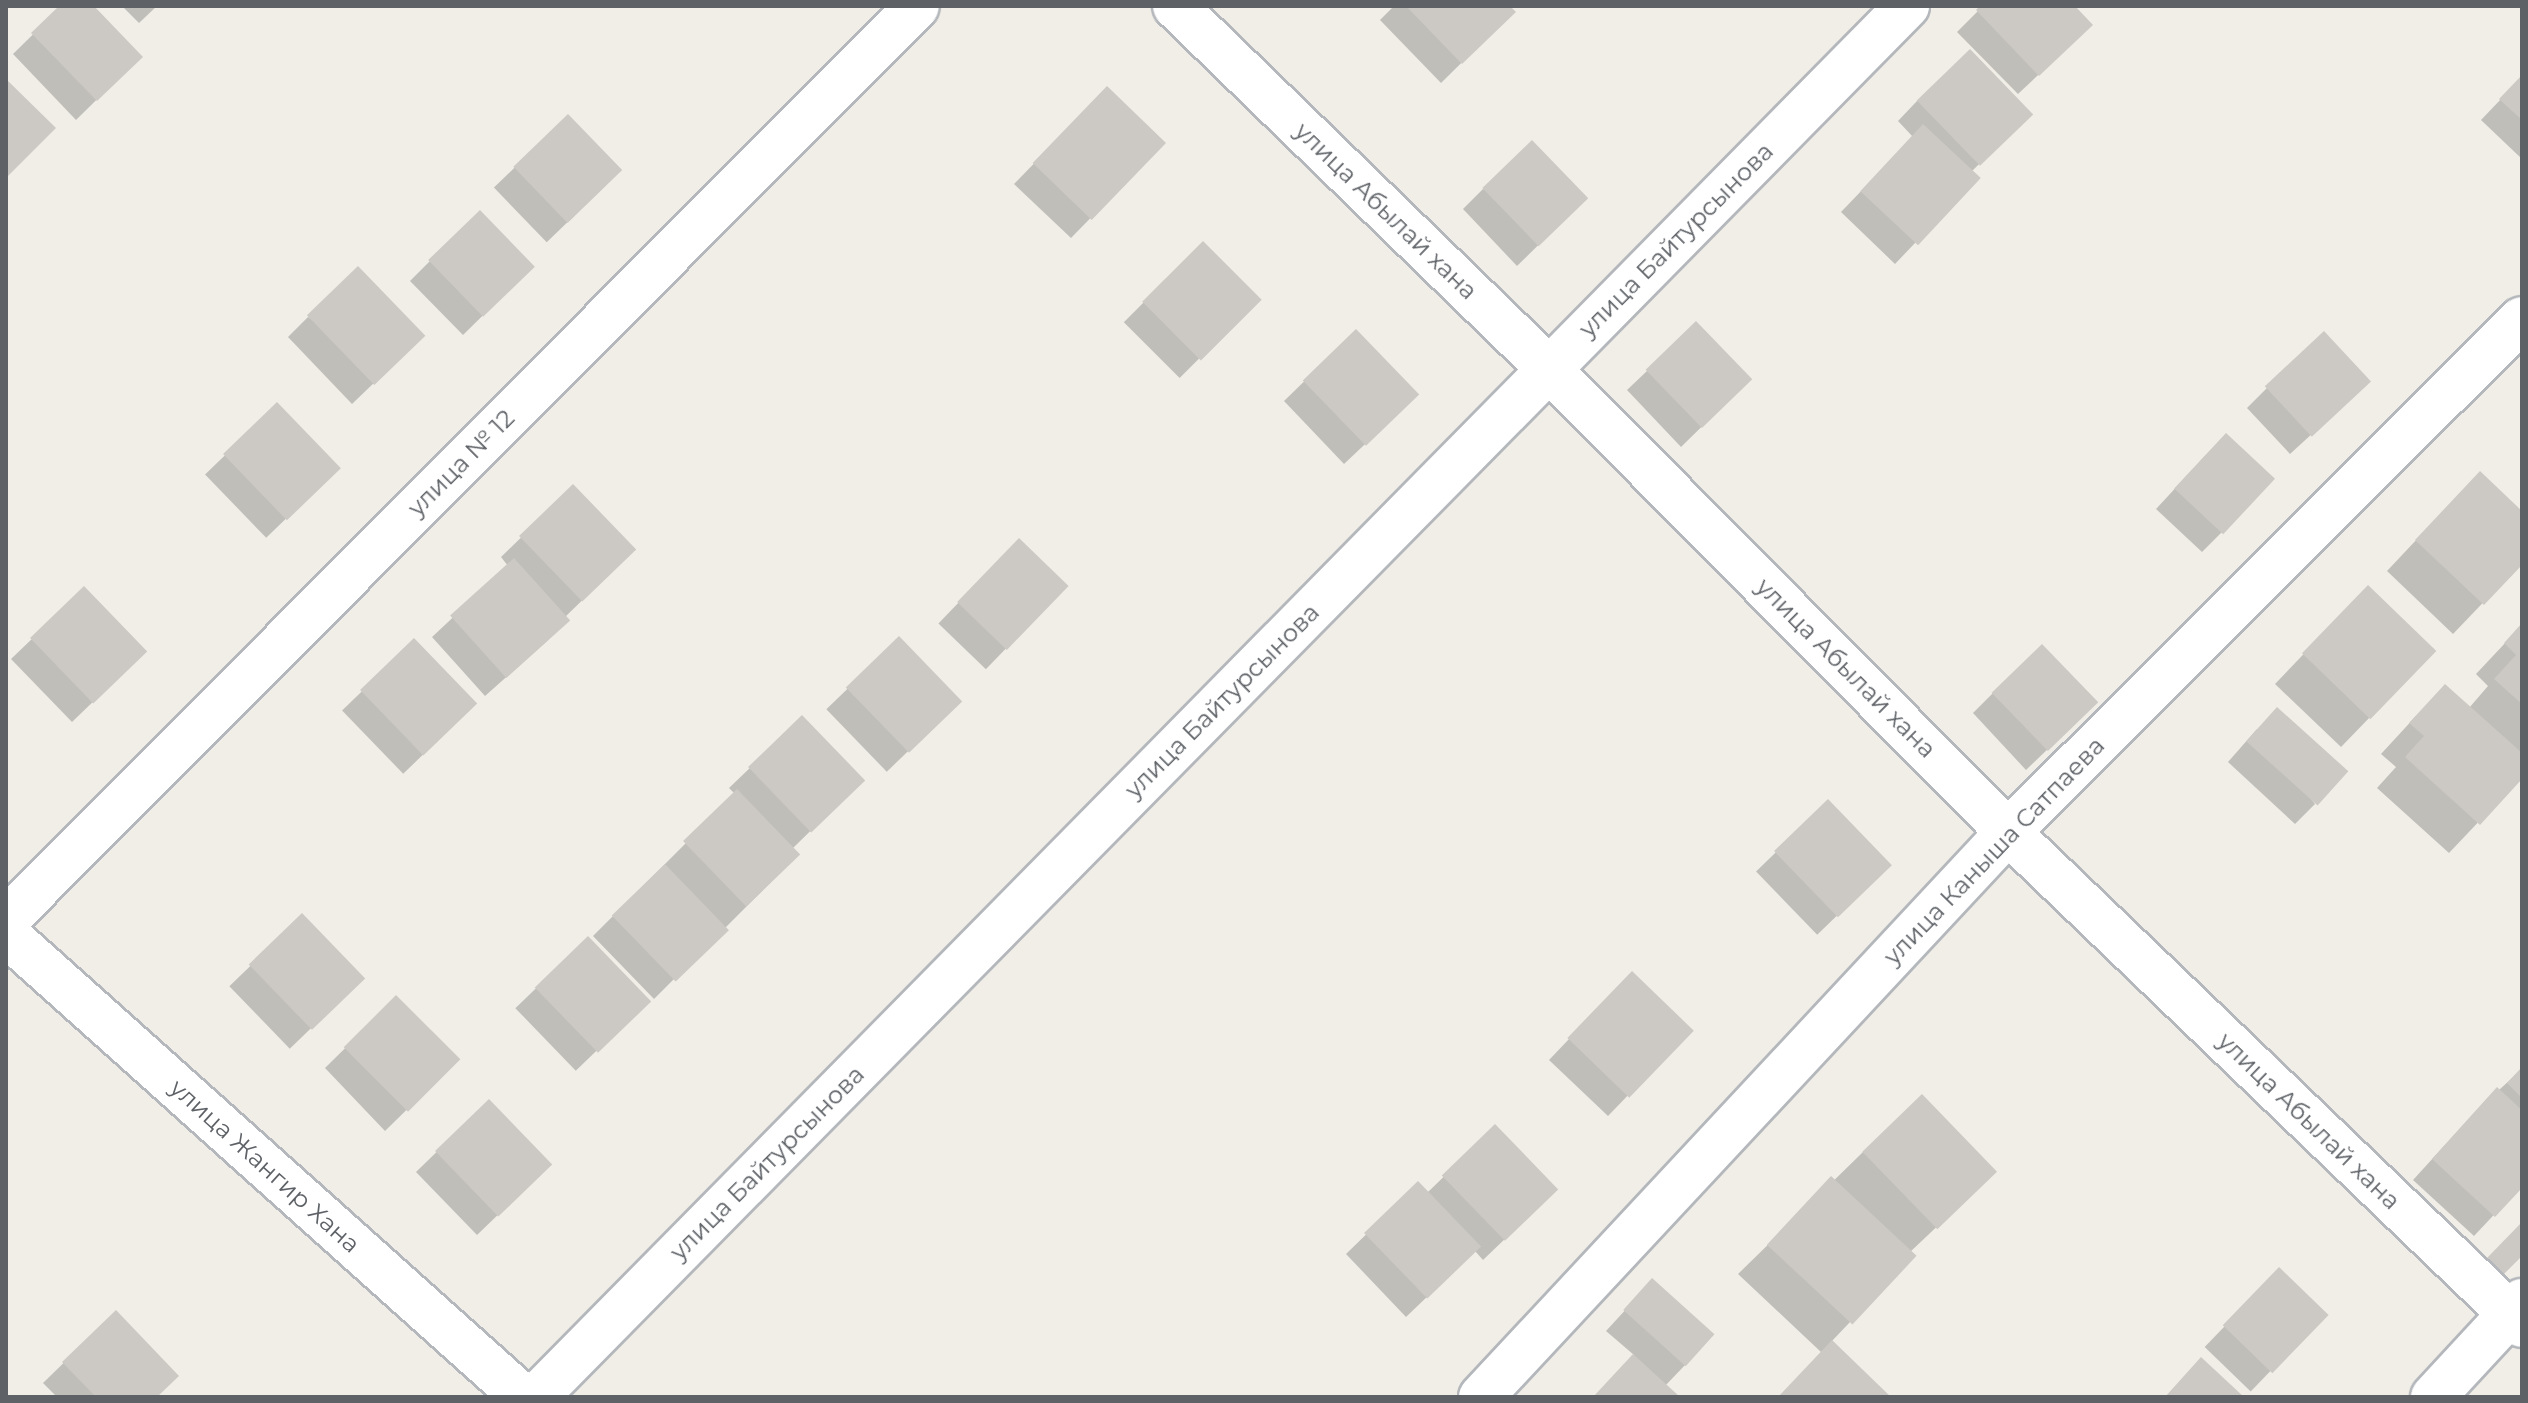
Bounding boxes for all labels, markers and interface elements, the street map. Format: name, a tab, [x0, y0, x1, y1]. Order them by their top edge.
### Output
street label: улица Абылай хана	[1289, 117, 1483, 305]
street label: улица Байтурсынова	[1573, 137, 1779, 343]
street label: улица № 12	[402, 404, 520, 522]
street label: улица Абылай хана	[1750, 572, 1942, 764]
street label: улица Байтурсынова	[1119, 598, 1325, 804]
street label: улица Каныша Сатпаева	[1878, 731, 2110, 971]
street label: улица Абылай хана	[2212, 1027, 2406, 1215]
street label: улица Байтурсынова	[664, 1060, 870, 1266]
street label: улица Жангир Хана	[164, 1073, 366, 1259]

